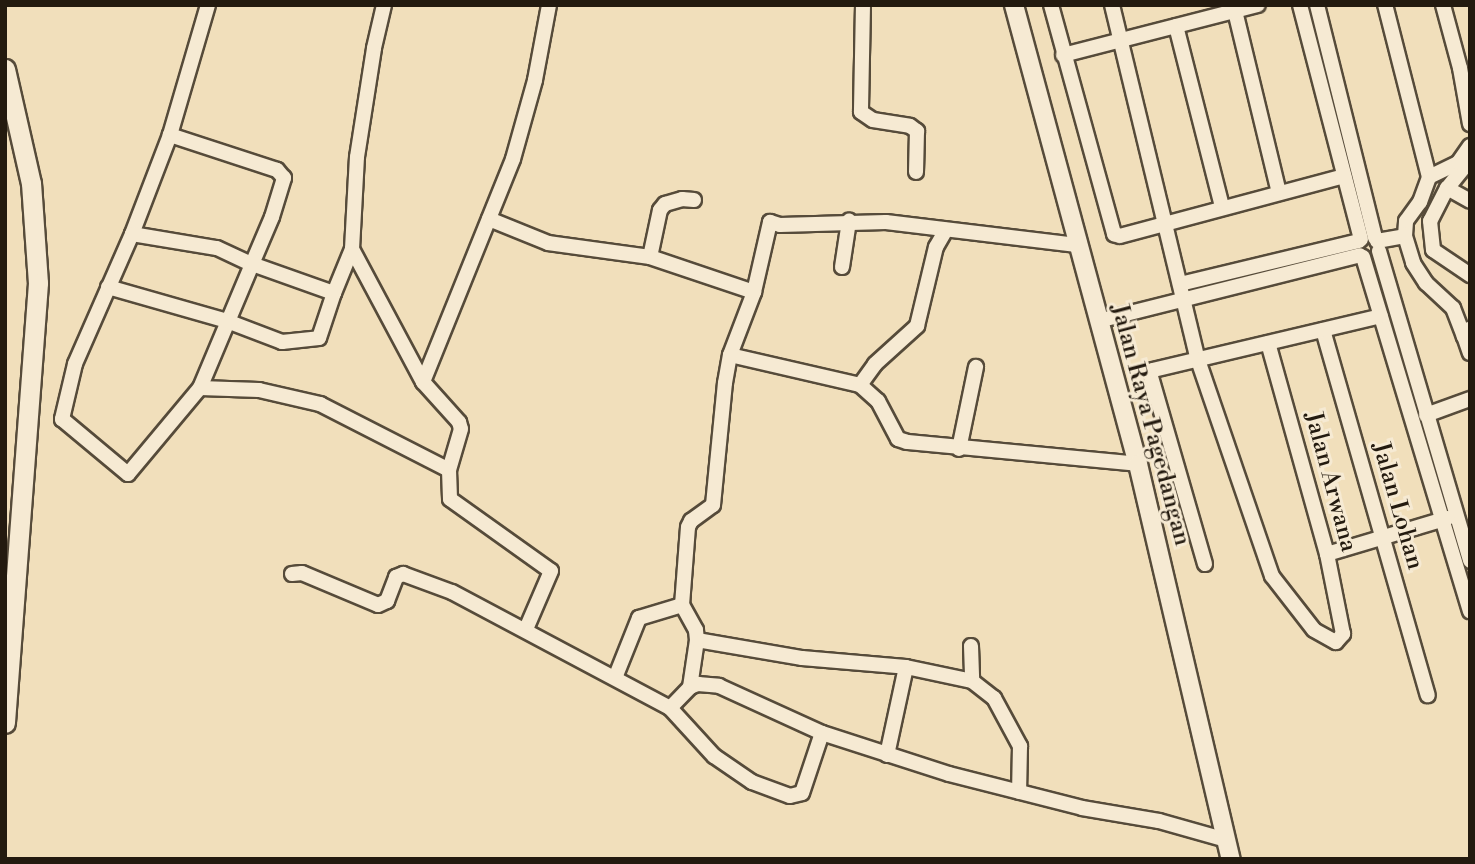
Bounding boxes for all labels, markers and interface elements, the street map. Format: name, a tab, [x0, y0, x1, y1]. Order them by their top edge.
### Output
street label: Jalan Raya Pagedangan	[1104, 301, 1196, 549]
street label: Jalan Arwana	[1297, 409, 1363, 555]
street label: Jalan Lohan	[1365, 439, 1429, 573]

